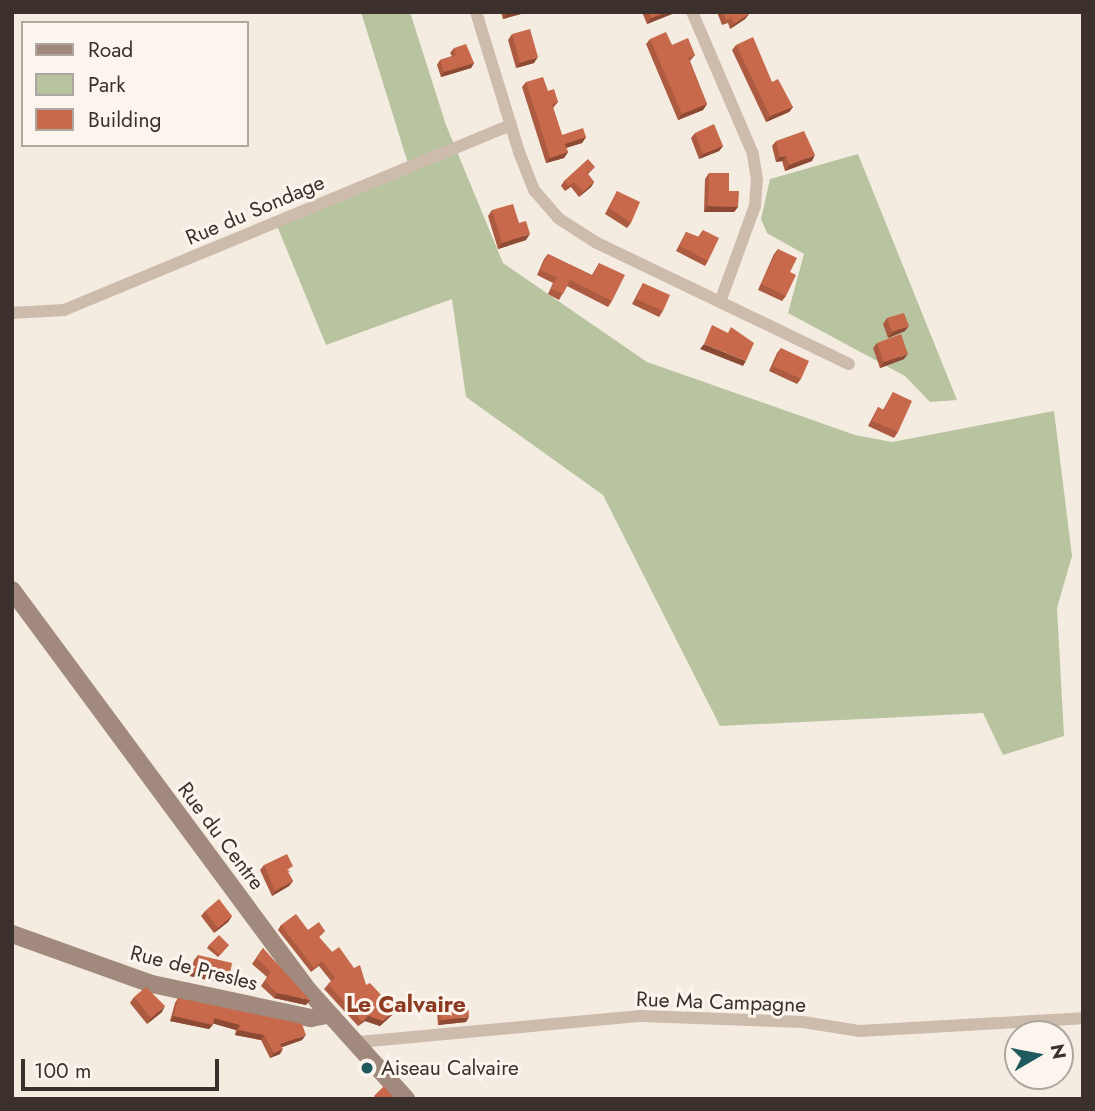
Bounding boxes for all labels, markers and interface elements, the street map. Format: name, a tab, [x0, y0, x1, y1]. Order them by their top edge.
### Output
legend	[21, 21, 248, 147]
text: Road	[88, 35, 133, 65]
text: Park	[88, 70, 125, 100]
text: Building	[88, 105, 161, 135]
street label: Rue du Sondage	[182, 169, 328, 251]
street label: Rue du Centre	[172, 777, 270, 895]
street label: Rue de Presles	[128, 940, 260, 996]
street label: Rue Ma Campagne	[636, 986, 806, 1018]
district label: Le Calvaire	[346, 990, 466, 1018]
north arrow	[1004, 1020, 1074, 1090]
text: N	[1044, 1042, 1073, 1061]
scale bar	[24, 1044, 222, 1088]
place label: Aiseau Calvaire	[381, 1055, 519, 1081]
text: 100 m	[34, 1056, 91, 1086]
marker: Aiseau Calvaire	[359, 1060, 375, 1076]

